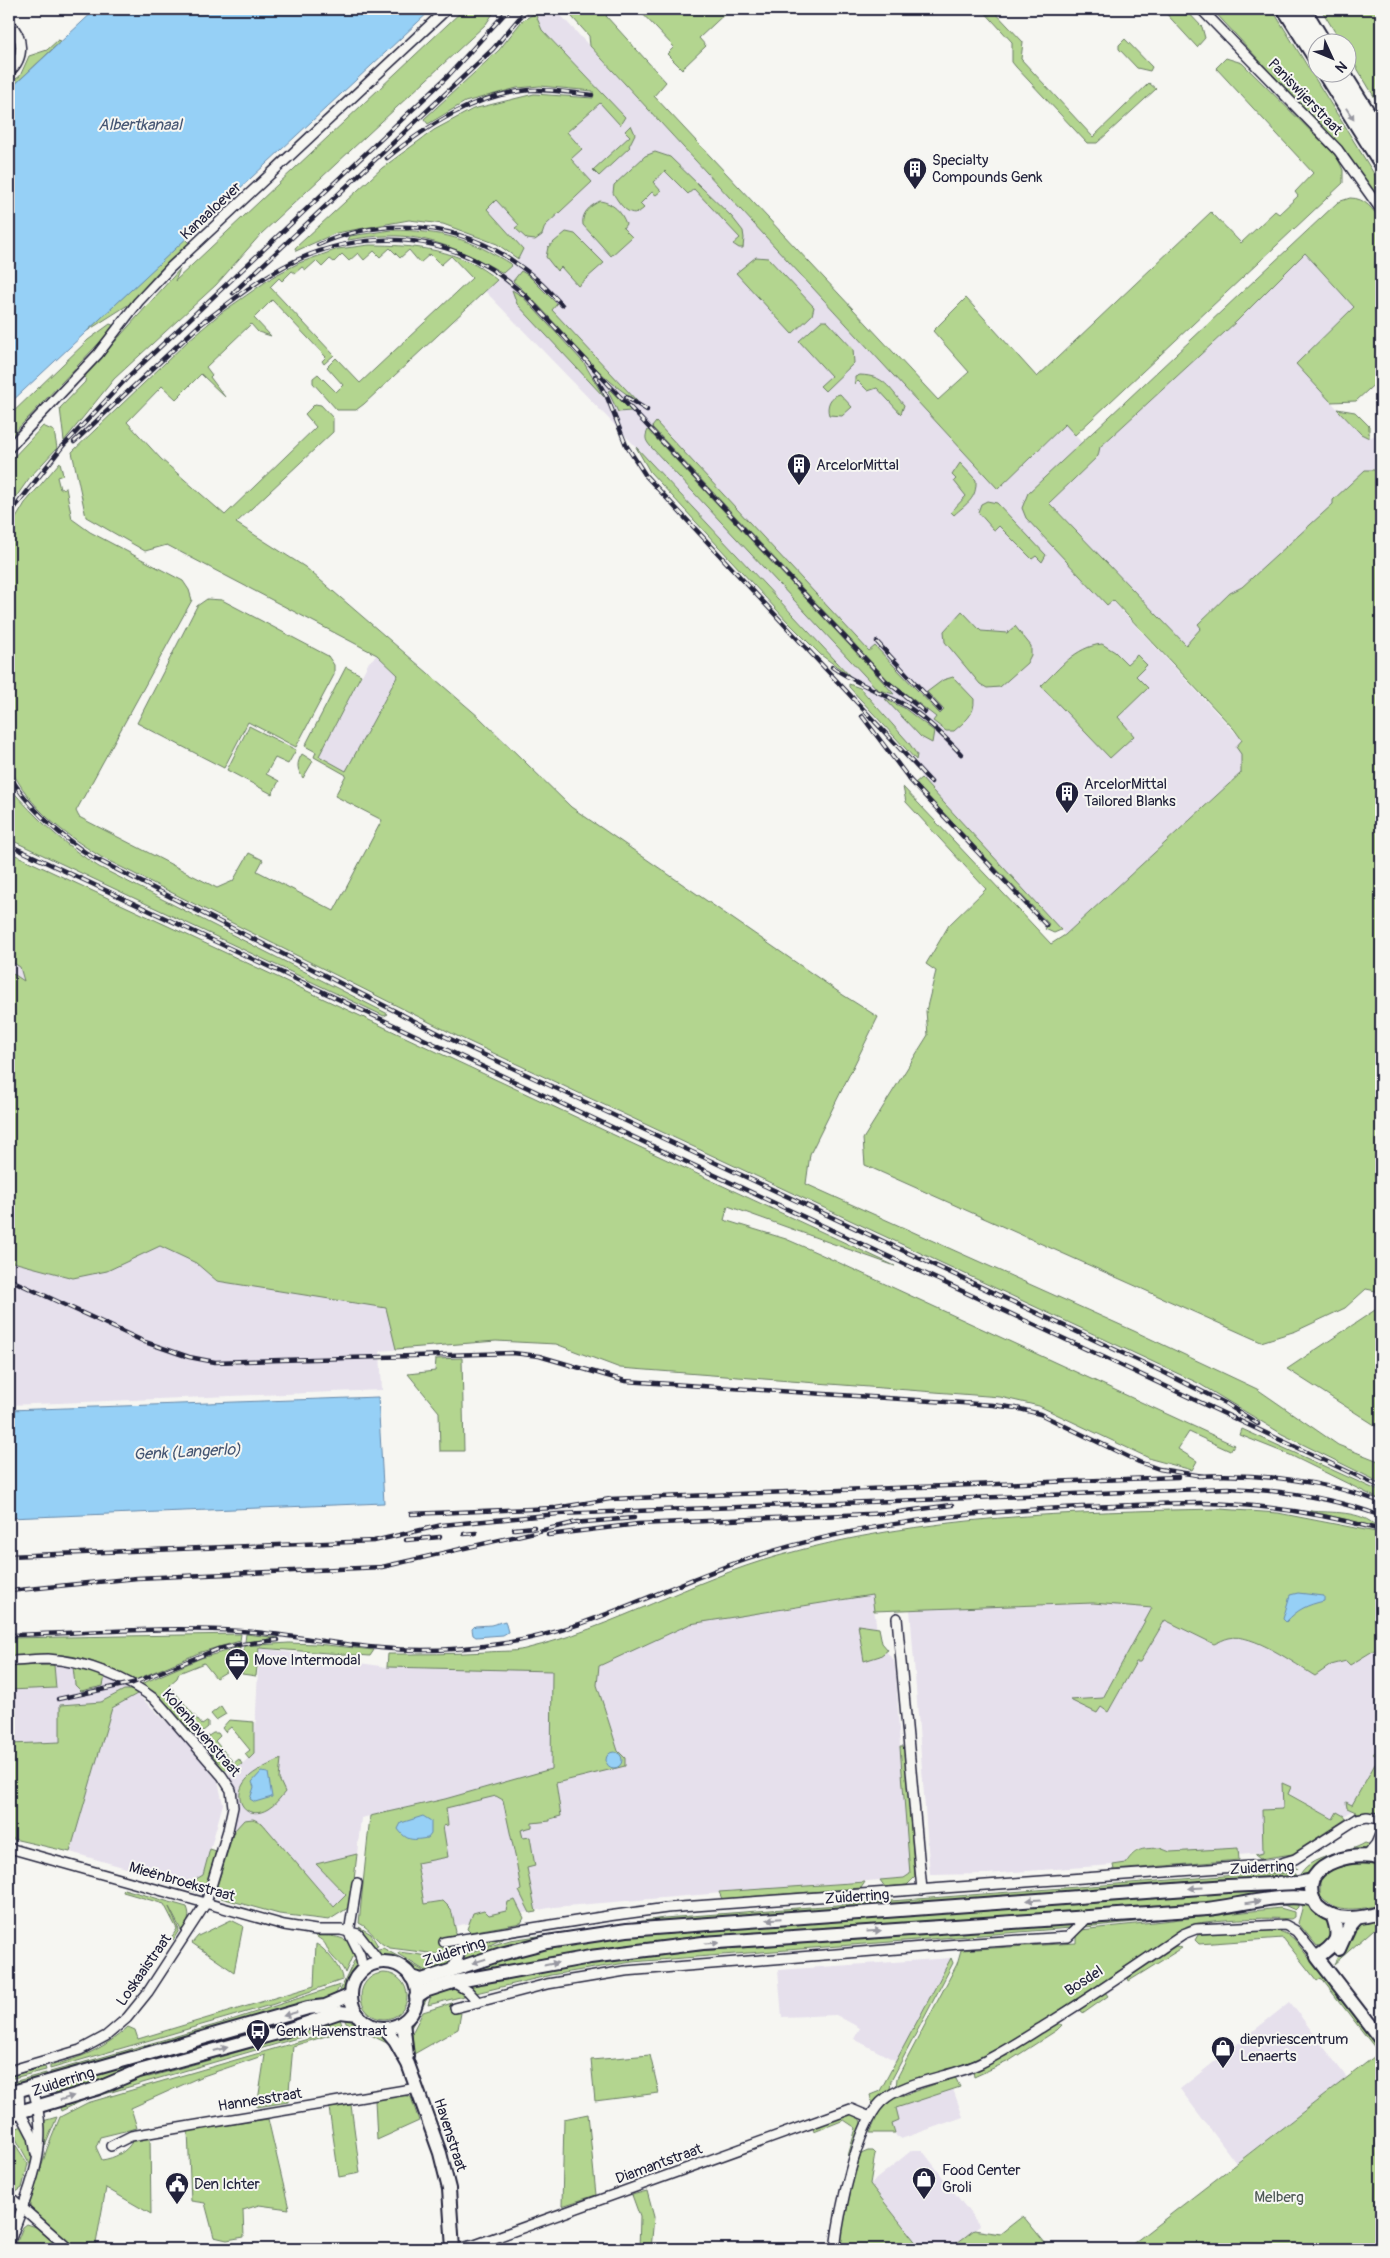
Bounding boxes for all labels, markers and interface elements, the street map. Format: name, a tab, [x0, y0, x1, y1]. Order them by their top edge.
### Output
north arrow	[1308, 32, 1358, 82]
street label: Paniswijerstraat	[1264, 55, 1347, 140]
text: N	[1332, 57, 1350, 76]
one-way arrow	[1346, 107, 1355, 121]
water label: Albertkanaal	[98, 115, 184, 135]
place label: Specialty Compounds Genk	[932, 151, 1043, 187]
building icon: Specialty Compounds Genk	[902, 156, 928, 190]
street label: Kanaaloever	[177, 178, 246, 244]
building icon: ArcelorMittal	[786, 452, 812, 486]
place label: ArcelorMittal	[816, 456, 899, 475]
place label: ArcelorMittal Tailored Blanks	[1084, 775, 1176, 811]
building icon: ArcelorMittal Tailored Blanks	[1054, 780, 1080, 814]
water label: Genk (Langerlo)	[133, 1439, 242, 1465]
office icon: Move Intermodal	[224, 1647, 250, 1681]
place label: Move Intermodal	[254, 1651, 361, 1670]
street label: Kolenhavenstraat	[158, 1685, 245, 1781]
street label: Zuiderring	[1229, 1857, 1295, 1879]
street label: Mieënbroekstraat	[127, 1858, 238, 1906]
one-way arrow	[1188, 1884, 1204, 1892]
street label: Zuiderring	[824, 1885, 890, 1909]
one-way arrow	[1026, 1896, 1042, 1904]
one-way arrow	[1245, 1898, 1261, 1906]
one-way arrow	[765, 1915, 781, 1923]
one-way arrow	[866, 1927, 882, 1935]
street label: Loskaaistraat	[112, 1929, 176, 2010]
street label: Zuiderring	[420, 1933, 488, 1971]
one-way arrow	[704, 1938, 720, 1946]
one-way arrow	[472, 1958, 487, 1965]
one-way arrow	[544, 1960, 559, 1968]
street label: Bosdel	[1061, 1962, 1107, 2000]
one-way arrow	[282, 2010, 297, 2018]
bus stop icon: Genk Havenstraat	[245, 2018, 271, 2052]
place label: Genk Havenstraat	[276, 2022, 388, 2041]
place label: diepvriescentrum Lenaerts	[1240, 2030, 1348, 2066]
shop icon: diepvriescentrum Lenaerts	[1210, 2035, 1236, 2069]
one-way arrow	[214, 2045, 229, 2053]
street label: Zuiderring	[29, 2063, 97, 2101]
street label: Hannesstraat	[217, 2084, 304, 2116]
one-way arrow	[59, 2093, 74, 2101]
street label: Havenstraat	[429, 2096, 471, 2175]
street label: Diamantstraat	[613, 2139, 706, 2188]
place label: Food Center Groli	[942, 2161, 1021, 2197]
shop icon: Food Center Groli	[911, 2166, 937, 2200]
public building icon: Den Ichter	[164, 2171, 190, 2205]
place label: Den Ichter	[194, 2175, 260, 2194]
park label: Melberg	[1254, 2188, 1304, 2207]

